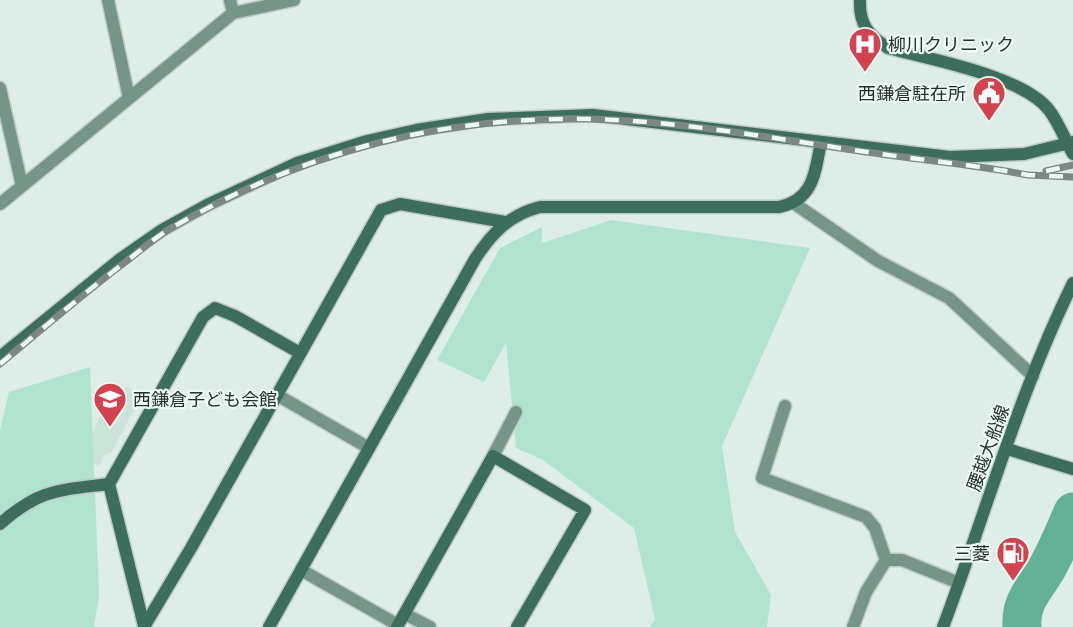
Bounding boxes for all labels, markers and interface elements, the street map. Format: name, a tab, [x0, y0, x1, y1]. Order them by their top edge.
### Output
hospital icon: 柳川クリニック	[847, 26, 883, 73]
place label: 柳川クリニック	[888, 33, 1014, 56]
public building icon: 西鎌倉駐在所	[971, 75, 1007, 122]
place label: 西鎌倉駐在所	[858, 82, 966, 105]
school or university icon: 西鎌倉子ども会館	[92, 381, 128, 428]
place label: 西鎌倉子ども会館	[133, 388, 277, 411]
street label: 腰越大船線	[962, 402, 1014, 494]
fuel station icon: 三菱	[995, 535, 1031, 582]
place label: 三菱	[954, 542, 990, 565]

